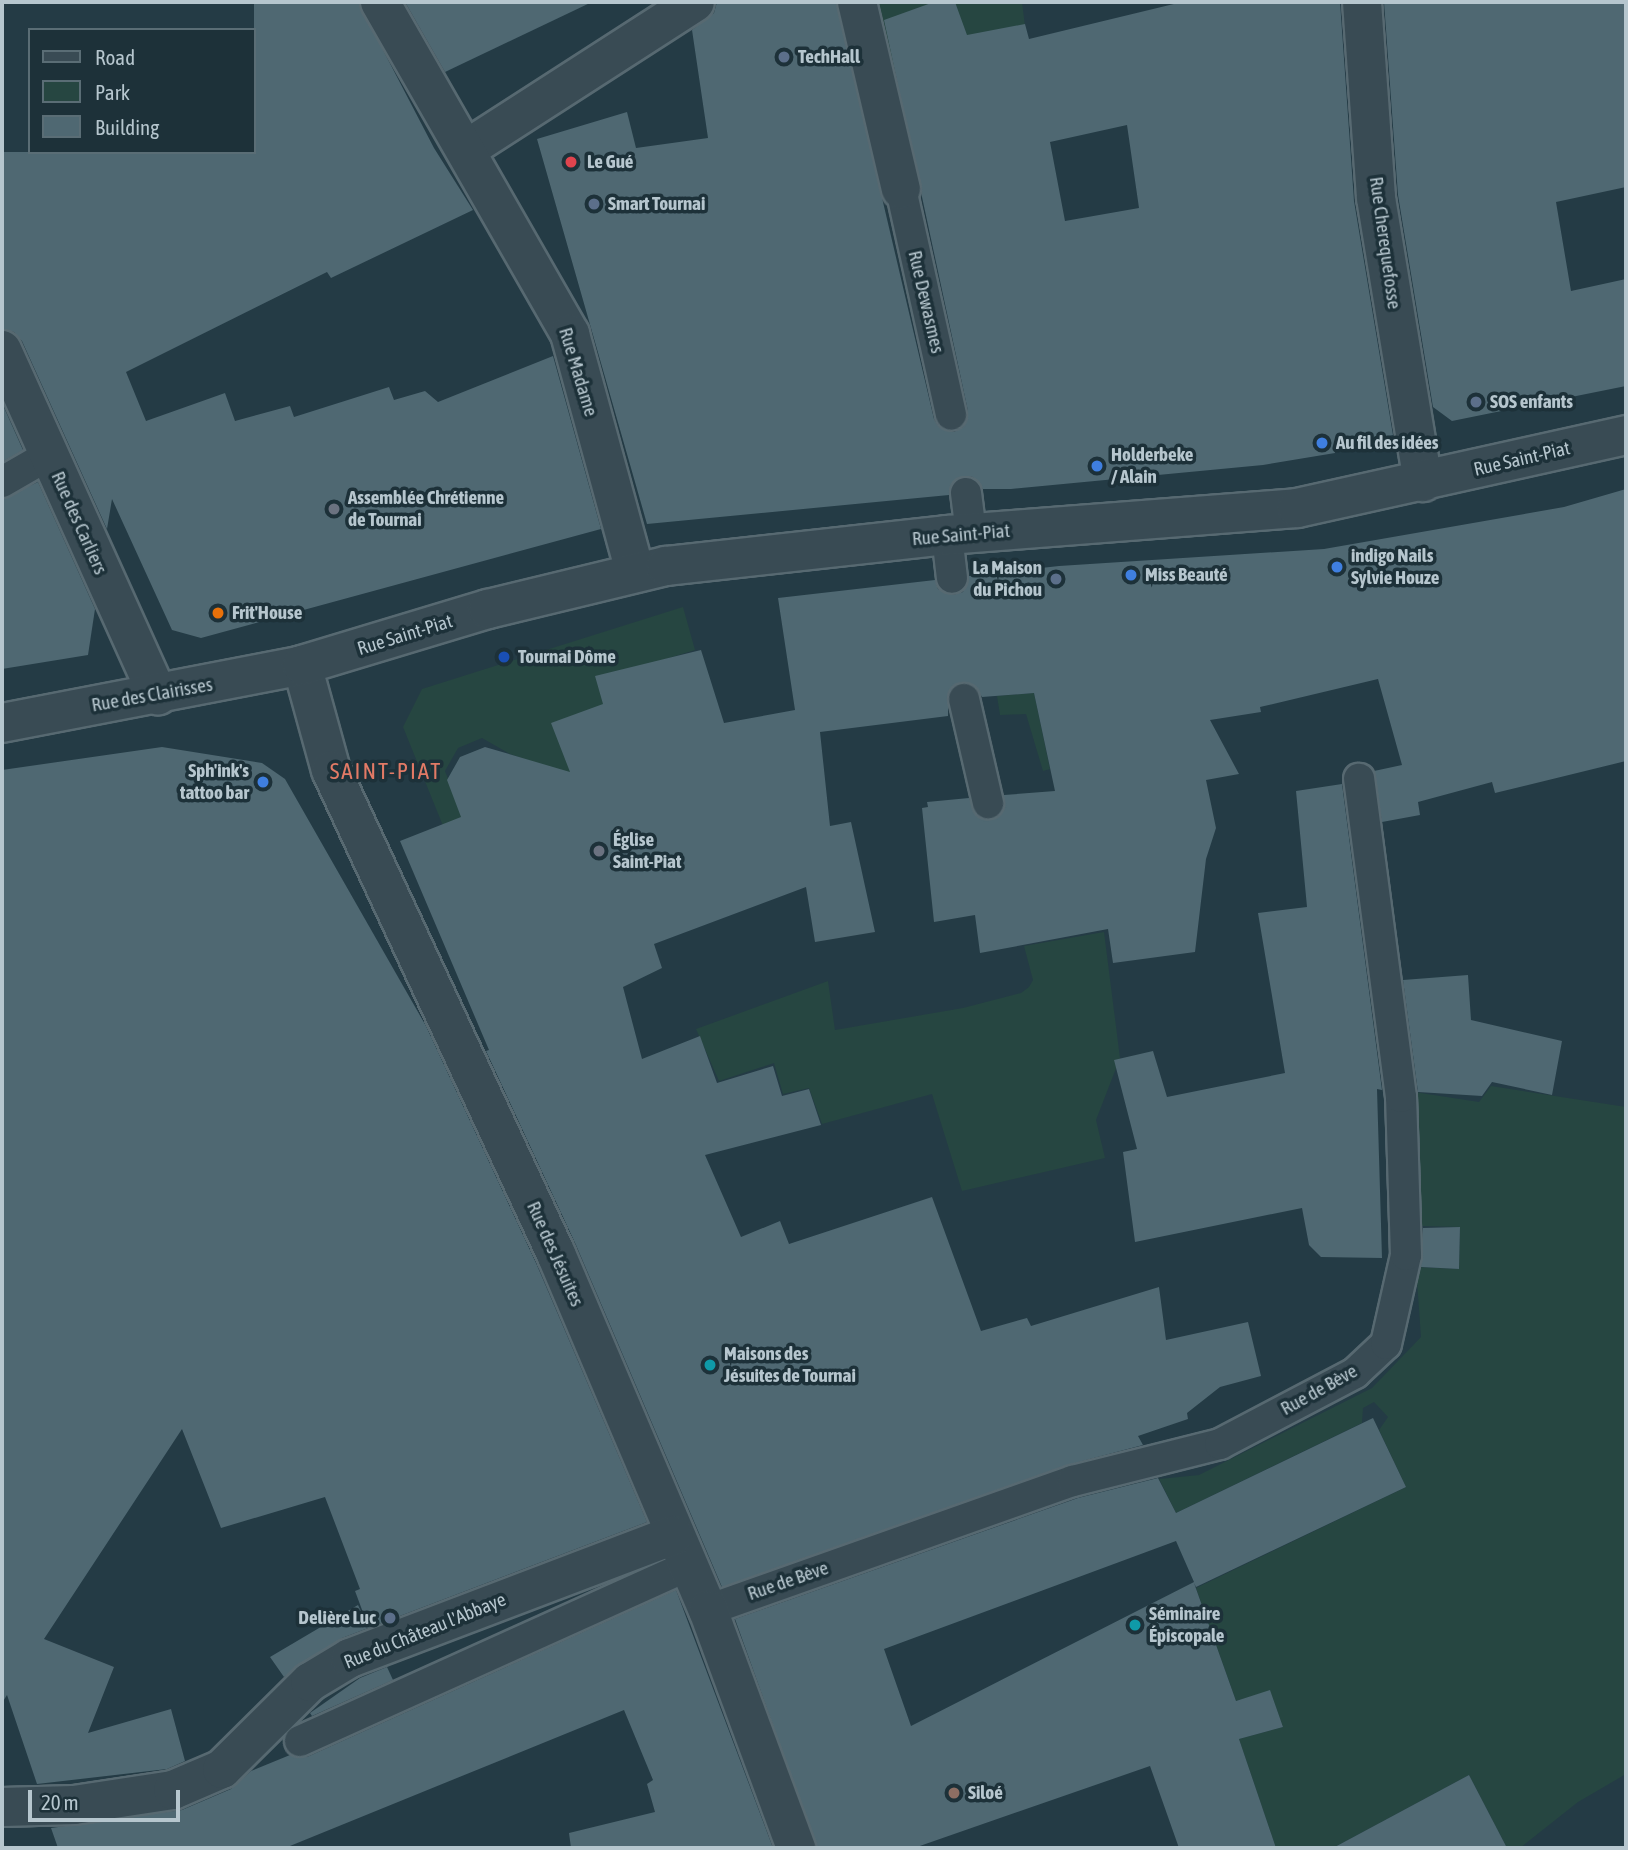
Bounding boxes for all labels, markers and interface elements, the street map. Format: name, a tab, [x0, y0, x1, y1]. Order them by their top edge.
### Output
legend	[28, 28, 256, 154]
text: Road	[95, 45, 135, 69]
place label: TechHall	[798, 46, 860, 68]
marker: TechHall	[776, 49, 792, 65]
text: Park	[95, 80, 130, 104]
text: Building	[95, 115, 159, 139]
place label: Le Gué	[587, 151, 633, 173]
marker: Le Gué	[561, 152, 581, 172]
street label: Rue Cherequefosse	[1364, 175, 1406, 311]
place label: Smart Tournai	[608, 193, 705, 215]
marker: Smart Tournai	[586, 196, 602, 212]
street label: Rue Dewasmes	[903, 248, 949, 356]
street label: Rue Madame	[554, 325, 602, 419]
place label: SOS enfants	[1490, 391, 1573, 413]
marker: SOS enfants	[1468, 394, 1484, 410]
place label: Au fil des idées	[1336, 432, 1439, 454]
marker: Au fil des idées	[1314, 435, 1330, 451]
street label: Rue Saint-Piat	[1472, 437, 1572, 481]
place label: Holderbeke / Alain	[1111, 444, 1193, 488]
marker: Holderbeke / Alain	[1089, 458, 1105, 474]
street label: Rue des Carliers	[46, 468, 112, 578]
place label: Assemblée Chrétienne de Tournai	[348, 487, 504, 531]
marker: Assemblée Chrétienne de Tournai	[326, 501, 342, 517]
street label: Rue Saint-Piat	[911, 519, 1011, 551]
place label: indigo Nails Sylvie Houze	[1351, 545, 1439, 589]
place label: La Maison du Pichou	[972, 557, 1042, 601]
marker: indigo Nails Sylvie Houze	[1329, 559, 1345, 575]
place label: Miss Beauté	[1145, 564, 1228, 586]
marker: Miss Beauté	[1123, 567, 1139, 583]
marker: La Maison du Pichou	[1048, 571, 1064, 587]
place label: Frit'House	[232, 602, 302, 624]
marker: Frit'House	[210, 605, 226, 621]
street label: Rue Saint-Piat	[355, 610, 455, 660]
place label: Tournai Dôme	[518, 646, 616, 668]
marker: Tournai Dôme	[496, 649, 512, 665]
street label: Rue des Clairisses	[90, 673, 214, 717]
district label: SAINT-PIAT	[331, 757, 441, 785]
place label: Sph'ink's tattoo bar	[180, 760, 249, 804]
marker: Sph'ink's tattoo bar	[255, 774, 271, 790]
place label: Église Saint-Piat	[613, 829, 681, 873]
marker: Église Saint-Piat	[591, 843, 607, 859]
street label: Rue des Jésuites	[522, 1198, 588, 1310]
place label: Maisons des Jésuites de Tournai	[724, 1343, 856, 1387]
marker: Maisons des Jésuites de Tournai	[702, 1357, 718, 1373]
street label: Rue de Bève	[1277, 1360, 1361, 1420]
street label: Rue de Bève	[745, 1557, 831, 1605]
street label: Rue du Château l'Abbaye	[341, 1588, 509, 1674]
place label: Séminaire Épiscopale	[1149, 1603, 1224, 1647]
place label: Delière Luc	[298, 1607, 376, 1629]
marker: Delière Luc	[382, 1610, 398, 1626]
marker: Séminaire Épiscopale	[1127, 1617, 1143, 1633]
scale bar	[32, 1776, 184, 1820]
place label: Siloé	[968, 1782, 1003, 1804]
marker: Siloé	[946, 1785, 962, 1801]
text: 20 m	[41, 1790, 79, 1814]

